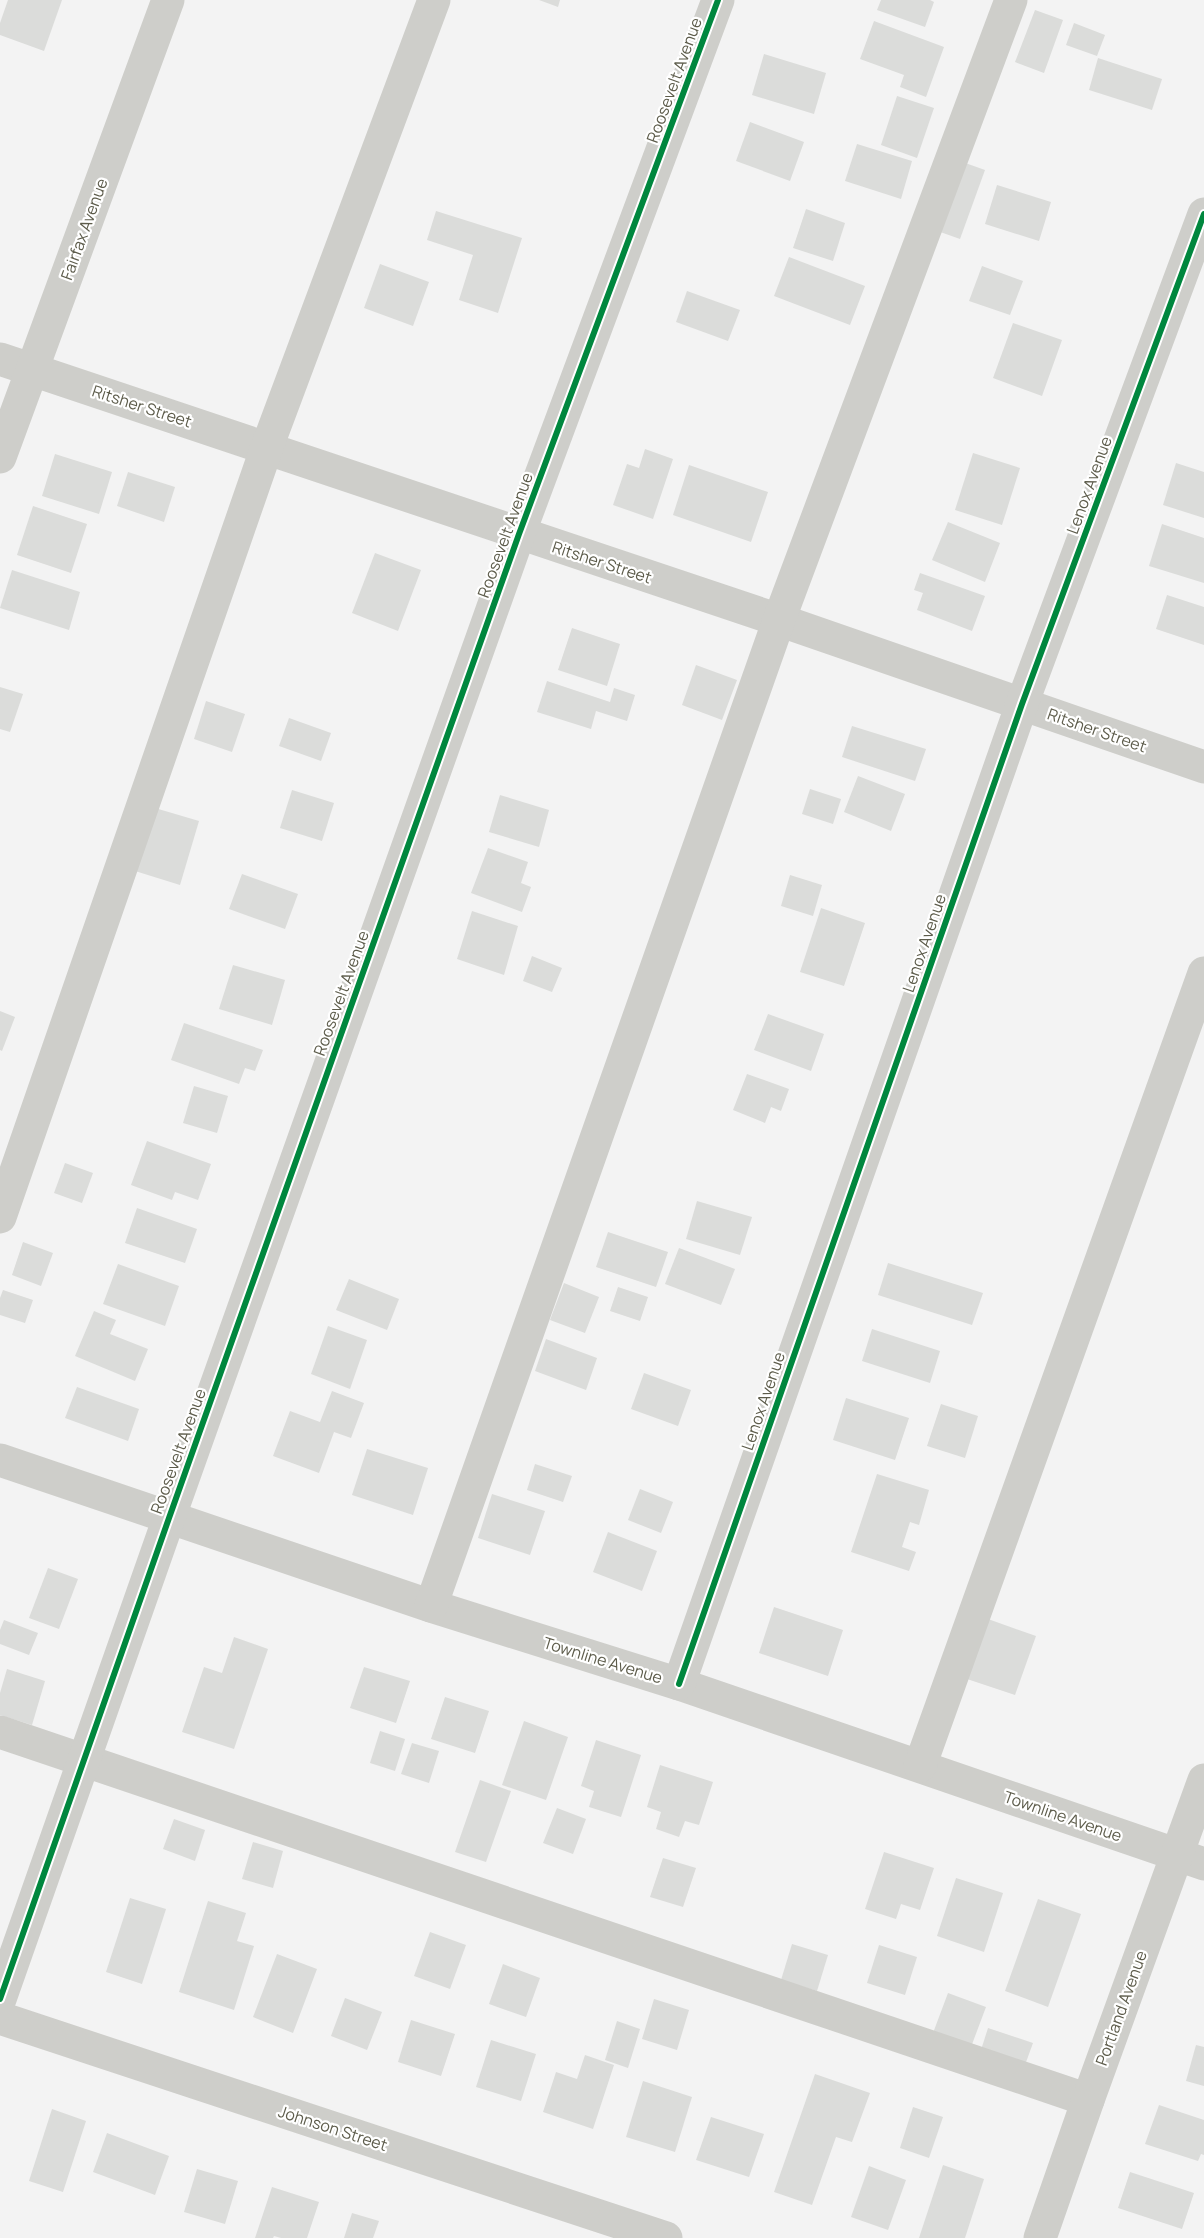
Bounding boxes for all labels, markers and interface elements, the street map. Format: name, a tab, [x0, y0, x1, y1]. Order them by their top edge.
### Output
street label: Roosevelt Avenue	[641, 14, 707, 146]
street label: Fairfax Avenue	[55, 175, 113, 283]
street label: Ritsher Street	[89, 380, 195, 432]
street label: Lenox Avenue	[1061, 433, 1117, 537]
street label: Roosevelt Avenue	[472, 469, 538, 601]
street label: Ritsher Street	[549, 536, 655, 588]
street label: Ritsher Street	[1045, 703, 1149, 757]
street label: Lenox Avenue	[897, 891, 951, 995]
street label: Roosevelt Avenue	[308, 927, 374, 1059]
street label: Lenox Avenue	[736, 1349, 790, 1453]
street label: Roosevelt Avenue	[145, 1385, 211, 1517]
street label: Townline Avenue	[541, 1631, 665, 1689]
street label: Townline Avenue	[1001, 1786, 1125, 1846]
street label: Portland Avenue	[1090, 1947, 1152, 2069]
street label: Johnson Street	[276, 2100, 390, 2156]

